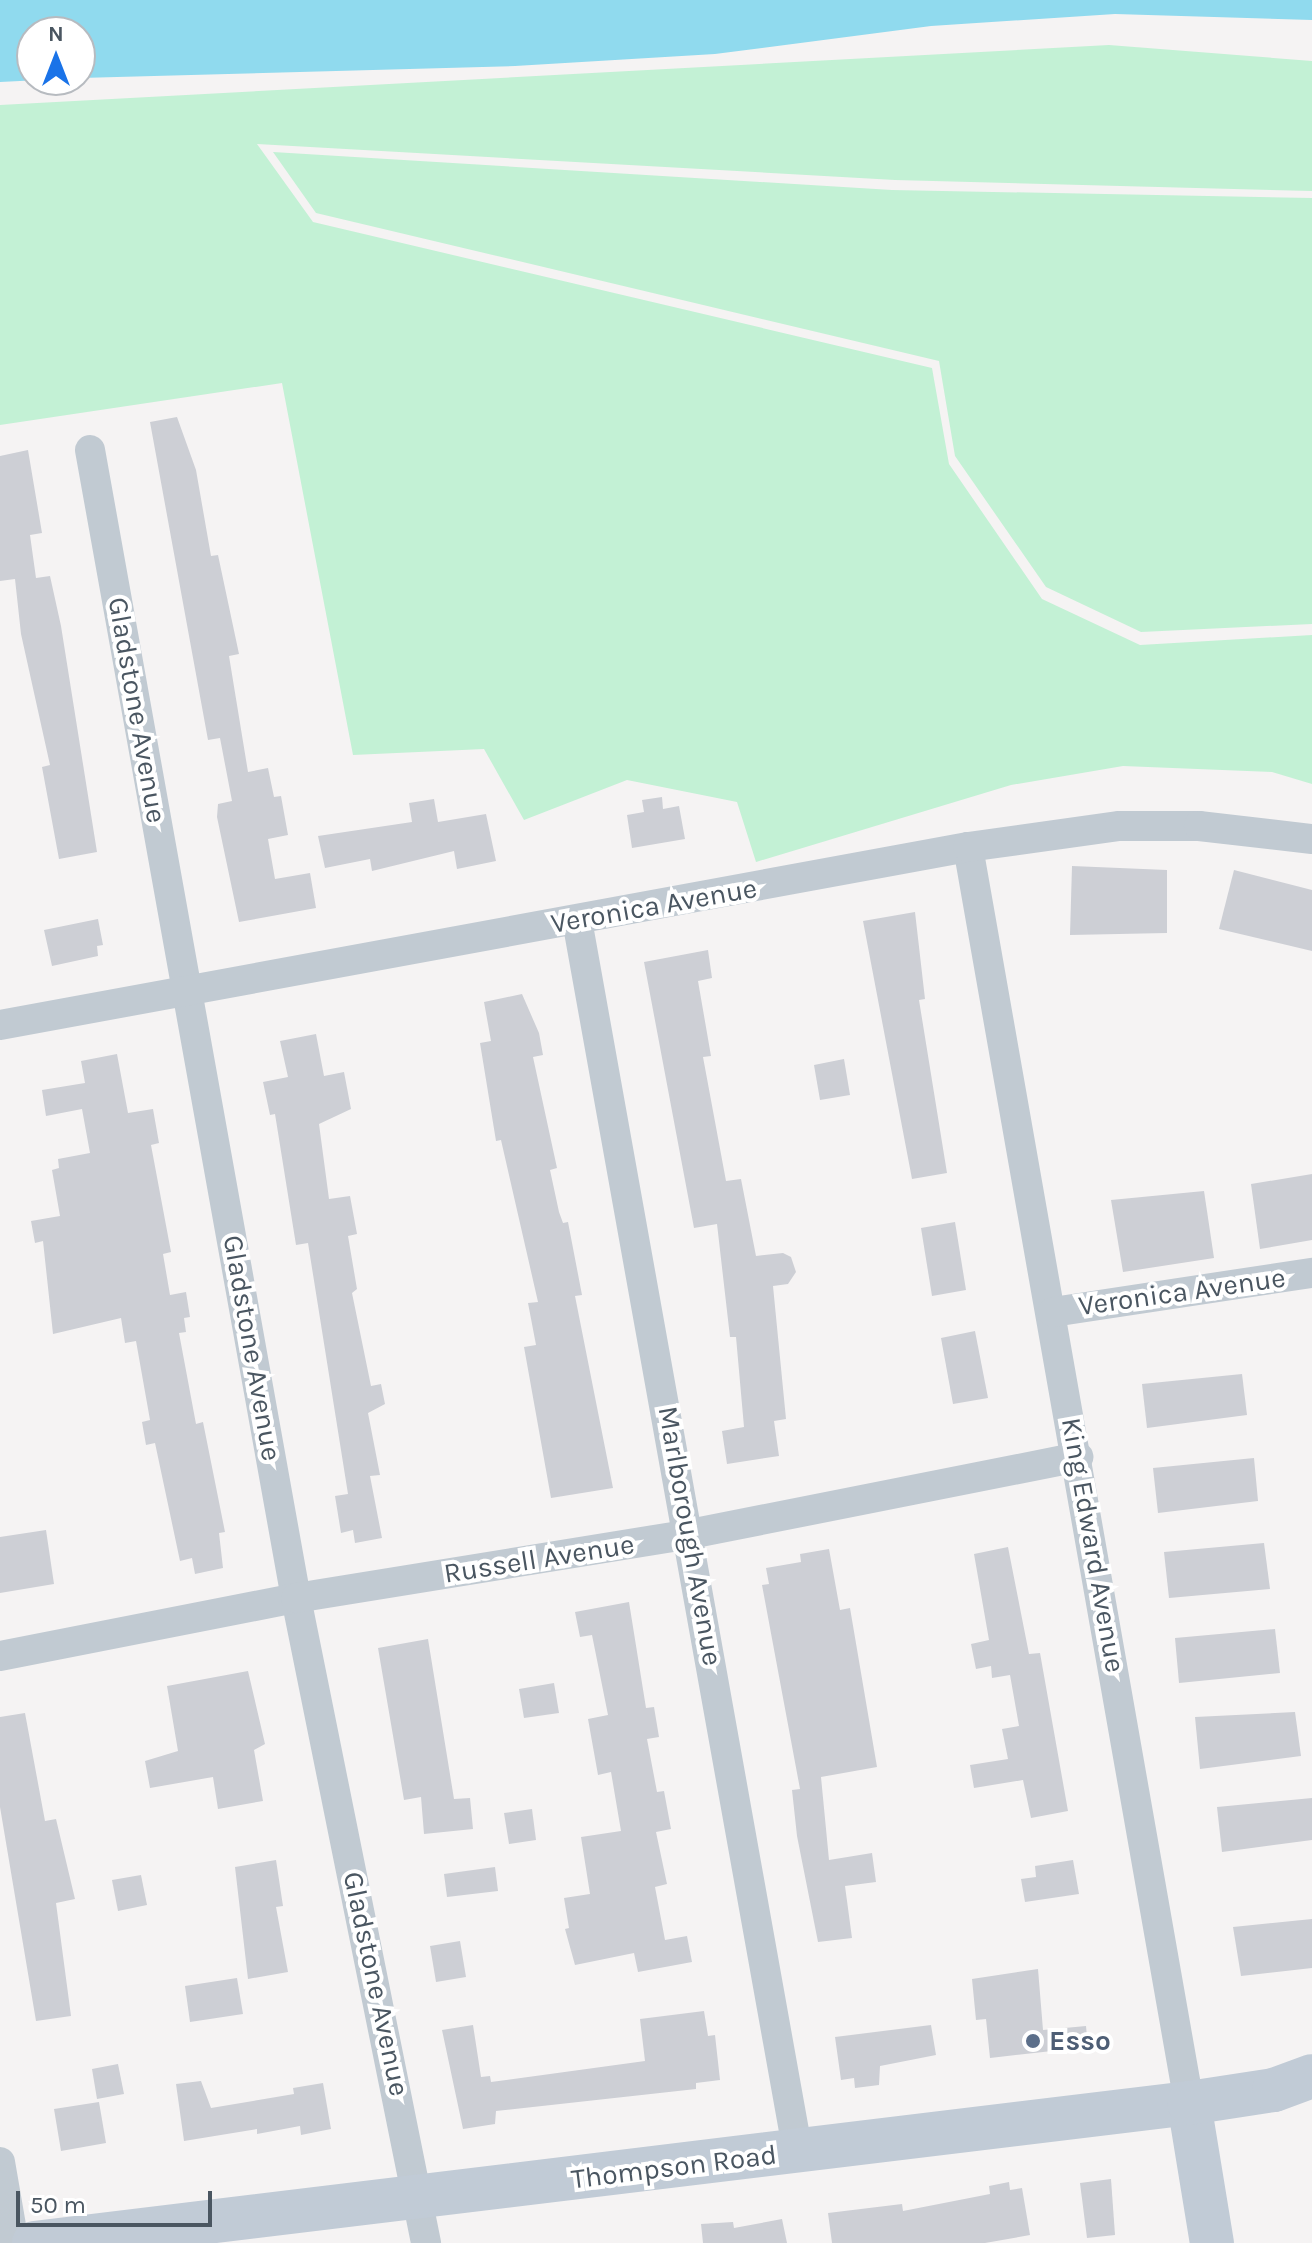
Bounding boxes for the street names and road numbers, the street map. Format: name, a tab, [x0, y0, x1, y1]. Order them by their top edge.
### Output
street label: Gladstone Avenue	[101, 595, 173, 825]
street label: Veronica Avenue	[548, 871, 760, 941]
street label: Gladstone Avenue	[216, 1233, 288, 1463]
street label: Veronica Avenue	[1076, 1261, 1288, 1323]
street label: Marlborough Avenue	[651, 1404, 729, 1668]
street label: King Edward Avenue	[1054, 1415, 1132, 1675]
street label: Russell Avenue	[441, 1527, 637, 1591]
street label: Gladstone Avenue	[336, 1869, 416, 2099]
street label: Thompson Road	[569, 2138, 779, 2196]

